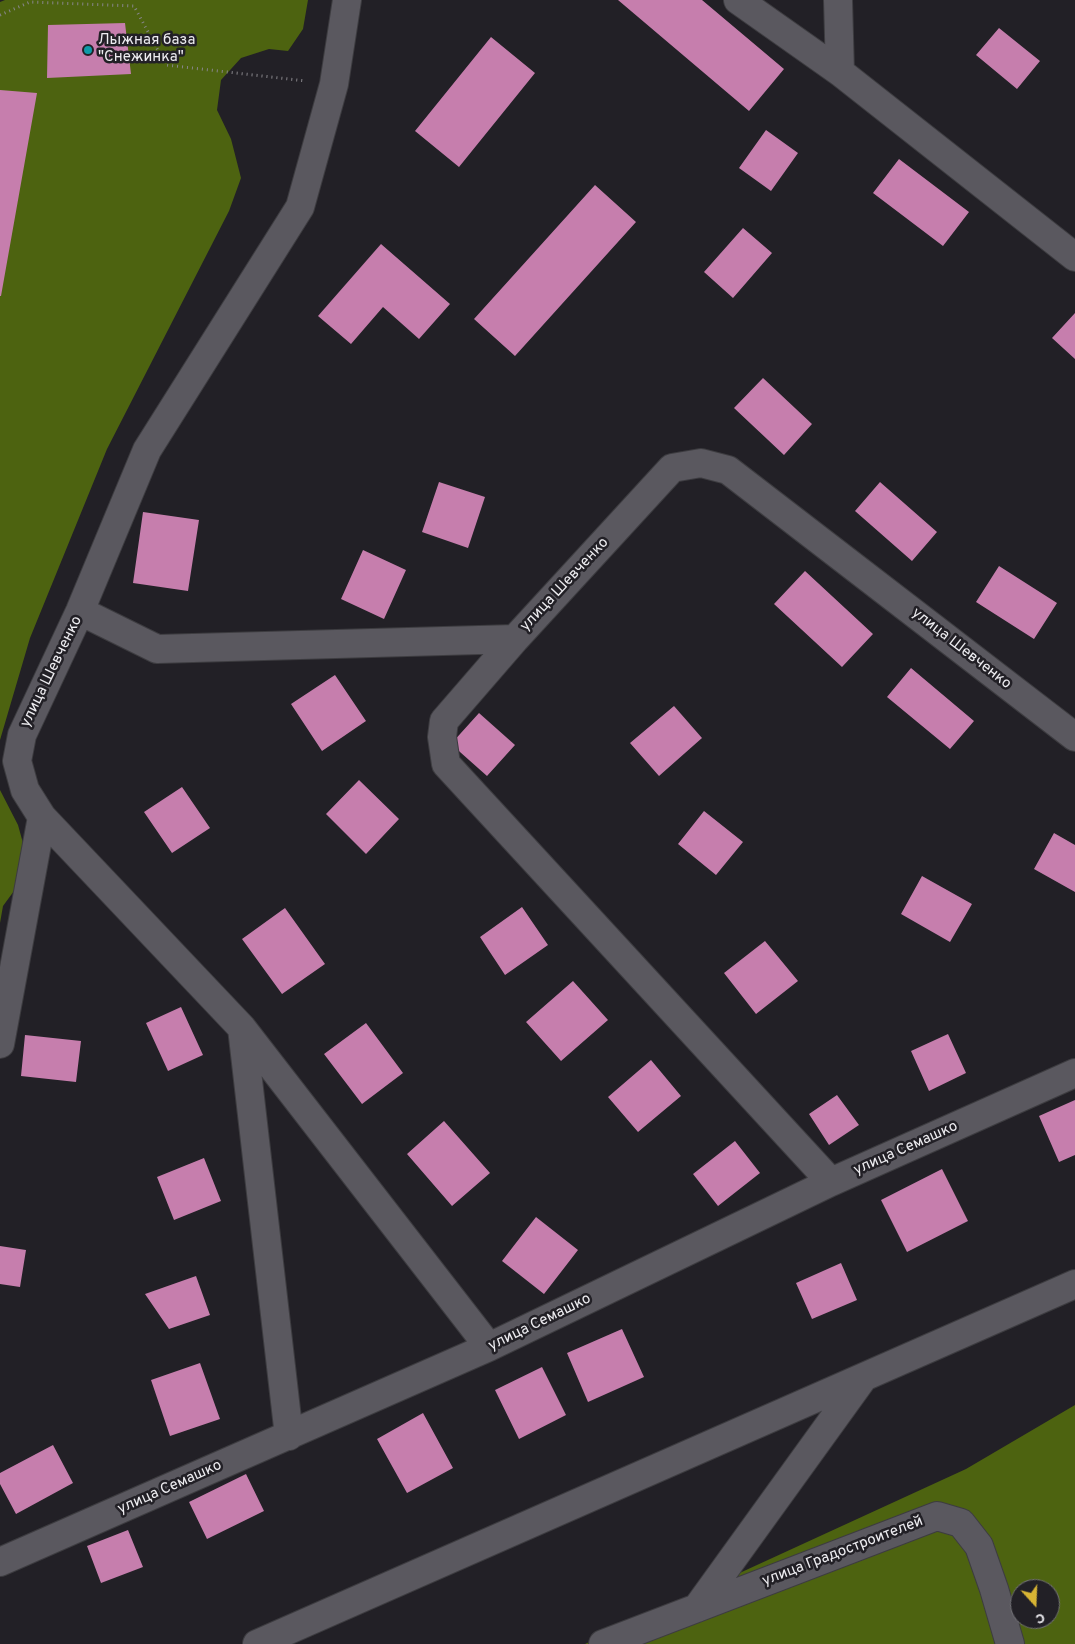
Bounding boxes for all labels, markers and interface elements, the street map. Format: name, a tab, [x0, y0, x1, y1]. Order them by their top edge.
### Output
place label: Лыжная база "Снежинка"	[98, 32, 195, 67]
marker: Лыжная база "Снежинка"	[82, 44, 94, 56]
street label: улица Шевченко	[517, 534, 613, 636]
street label: улица Шевченко	[908, 604, 1014, 694]
street label: улица Шевченко	[17, 613, 87, 731]
street label: улица Семашко	[851, 1118, 961, 1180]
street label: улица Семашко	[486, 1290, 594, 1356]
street label: улица Семашко	[115, 1457, 225, 1519]
street label: улица Градостроителей	[760, 1513, 926, 1591]
north arrow	[1010, 1579, 1060, 1629]
text: С	[1033, 1608, 1047, 1627]

